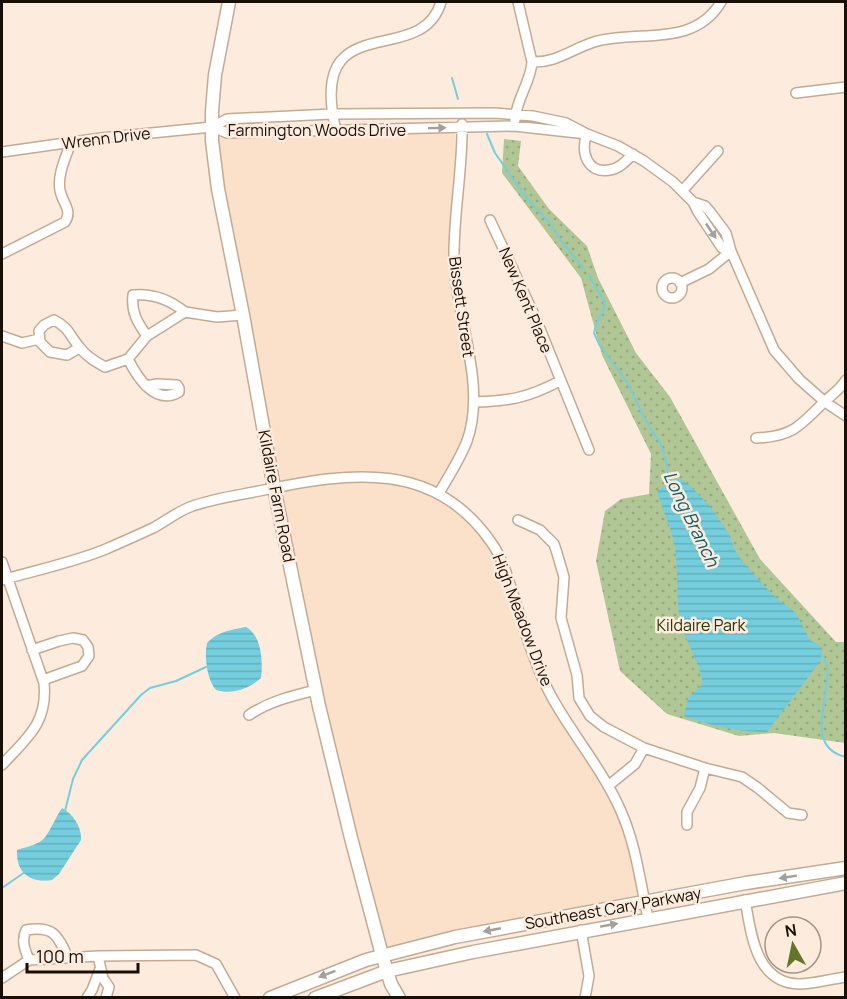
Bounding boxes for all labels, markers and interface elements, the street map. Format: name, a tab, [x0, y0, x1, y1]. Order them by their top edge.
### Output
street label: Farmington Woods Drive	[228, 119, 406, 141]
street label: Wrenn Drive	[60, 122, 152, 154]
one-way arrow	[428, 123, 447, 133]
one-way arrow	[705, 223, 717, 239]
street label: New Kent Place	[494, 244, 558, 356]
street label: Bissett Street	[444, 255, 480, 359]
street label: Kildaire Farm Road	[253, 428, 301, 564]
water label: Long Branch	[658, 467, 726, 571]
street label: High Meadow Drive	[488, 551, 558, 689]
park label: Kildaire Park	[656, 614, 747, 636]
one-way arrow	[778, 872, 797, 881]
street label: Southeast Cary Parkway	[523, 882, 704, 934]
north arrow	[763, 915, 823, 975]
text: N	[783, 918, 798, 942]
one-way arrow	[600, 921, 619, 930]
one-way arrow	[483, 926, 502, 935]
scale bar	[27, 936, 138, 974]
text: 100 m	[36, 944, 84, 968]
one-way arrow	[318, 970, 336, 979]

